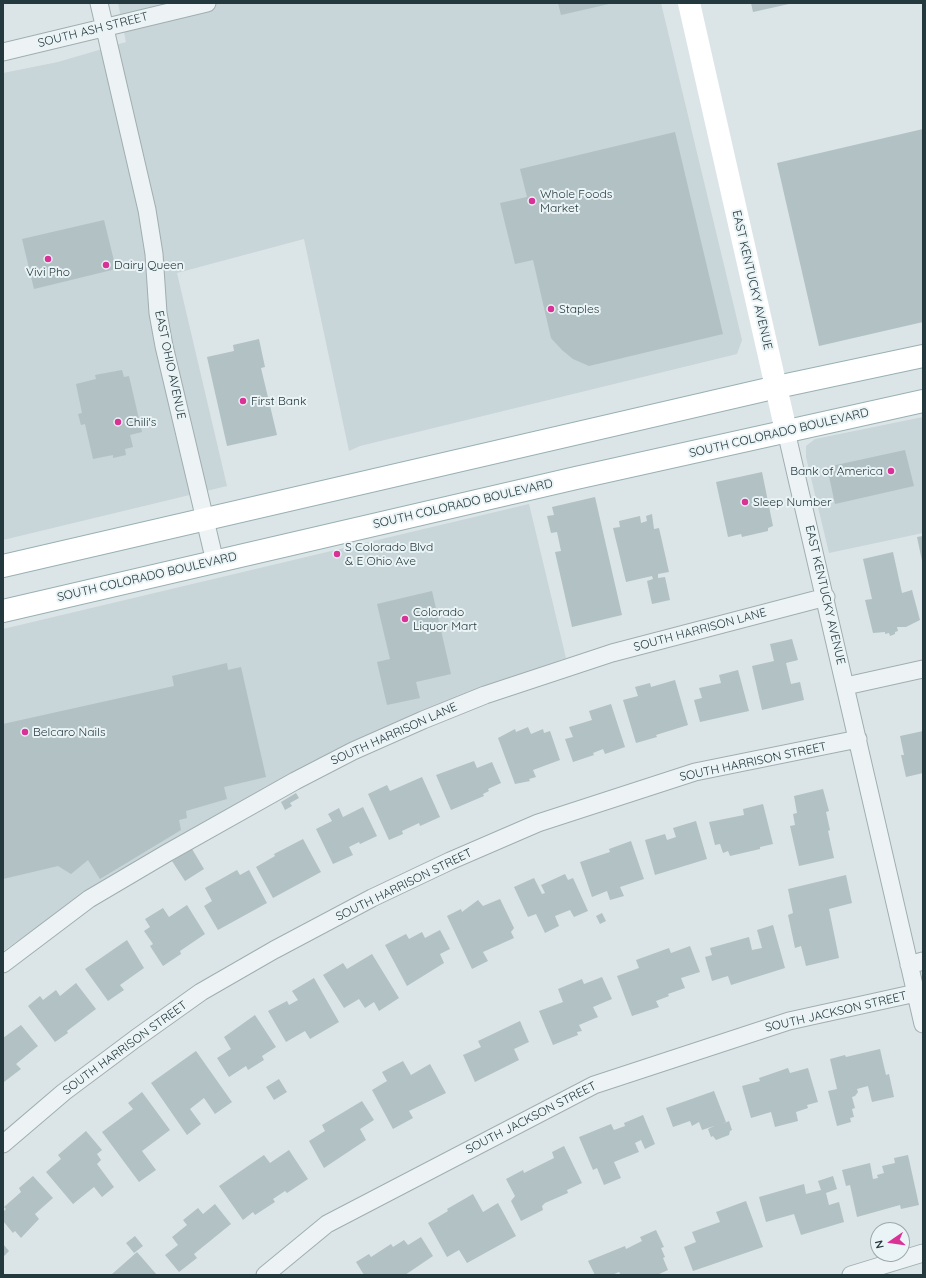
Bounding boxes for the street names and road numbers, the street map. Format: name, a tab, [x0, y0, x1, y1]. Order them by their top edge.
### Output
street label: SOUTH ASH STREET	[36, 9, 150, 51]
street label: EAST KENTUCKY AVENUE	[729, 209, 775, 351]
street label: EAST OHIO AVENUE	[151, 309, 189, 421]
street label: SOUTH COLORADO BOULEVARD	[688, 405, 870, 461]
street label: SOUTH COLORADO BOULEVARD	[372, 476, 554, 532]
street label: EAST KENTUCKY AVENUE	[802, 524, 848, 666]
street label: SOUTH COLORADO BOULEVARD	[56, 549, 238, 605]
street label: SOUTH HARRISON LANE	[632, 605, 768, 655]
street label: SOUTH HARRISON LANE	[329, 700, 459, 768]
street label: SOUTH HARRISON STREET	[678, 739, 828, 785]
street label: SOUTH HARRISON STREET	[333, 846, 475, 924]
street label: SOUTH JACKSON STREET	[764, 989, 908, 1035]
street label: SOUTH HARRISON STREET	[60, 998, 190, 1098]
street label: SOUTH JACKSON STREET	[463, 1079, 599, 1157]

